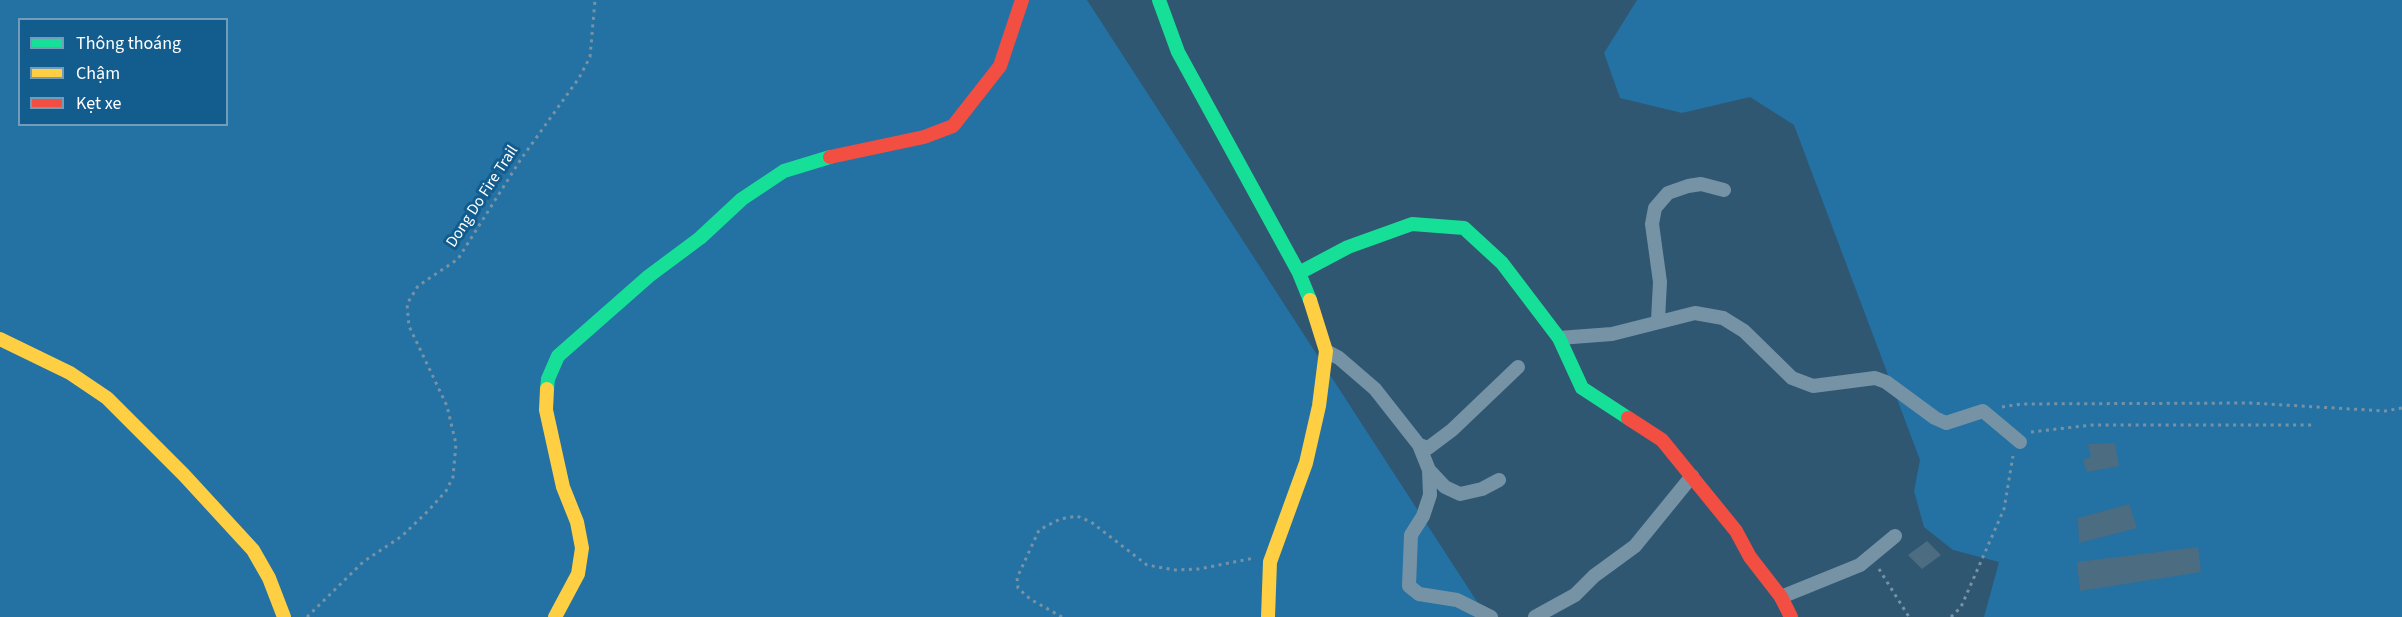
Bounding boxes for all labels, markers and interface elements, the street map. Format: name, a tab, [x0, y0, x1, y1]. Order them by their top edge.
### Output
legend	[18, 18, 228, 126]
text: Thông thoáng	[76, 31, 181, 56]
text: Chậm	[76, 61, 120, 86]
text: Kẹt xe	[76, 91, 121, 116]
street label: Dong Do Fire Trail	[443, 142, 523, 252]

